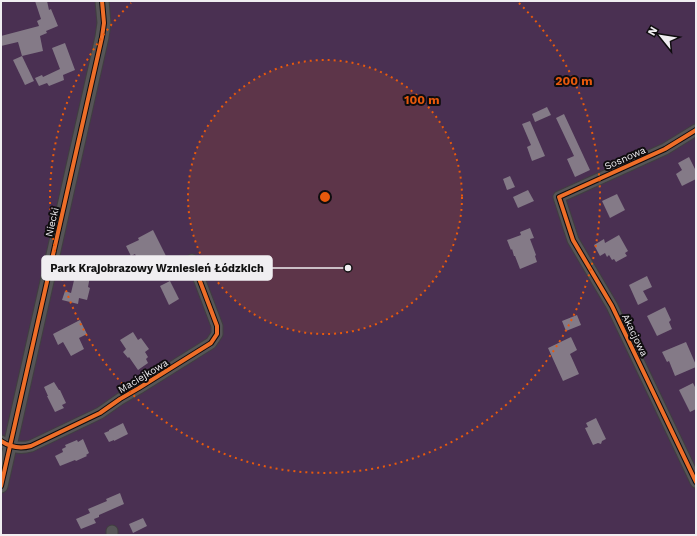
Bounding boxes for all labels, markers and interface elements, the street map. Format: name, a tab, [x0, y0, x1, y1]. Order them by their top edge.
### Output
north arrow	[641, 16, 681, 56]
text: N	[645, 24, 660, 38]
text: 200 m	[555, 74, 593, 88]
text: 100 m	[404, 93, 440, 107]
street label: Sosnowa	[603, 144, 647, 172]
centre of rings	[318, 190, 332, 204]
street label: Niecki	[43, 206, 61, 238]
callout: Park Krajobrazowy Wzniesień Łódzkich	[42, 256, 272, 280]
text: Park Krajobrazowy Wzniesień Łódzkich	[50, 262, 264, 275]
street label: Akacjowa	[620, 312, 650, 358]
street label: Maciejkowa	[116, 357, 170, 395]

